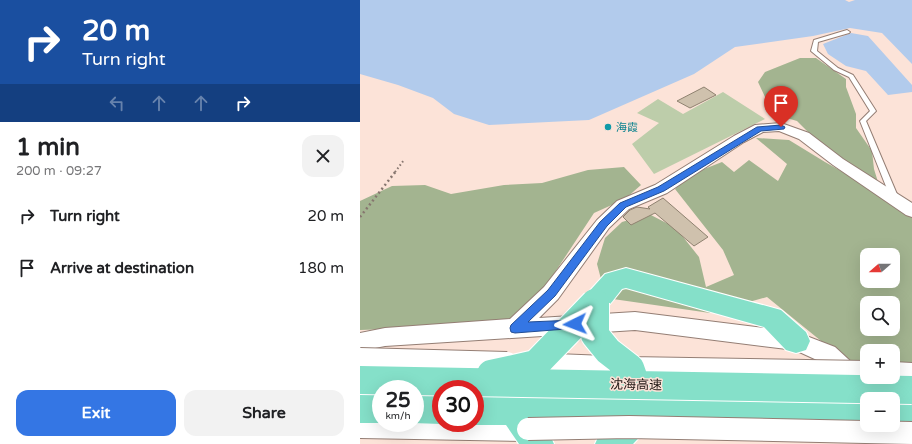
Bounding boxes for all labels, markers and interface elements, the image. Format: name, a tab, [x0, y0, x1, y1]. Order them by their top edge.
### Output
text: 20 m	[82, 14, 150, 48]
icon: right	[16, 16, 68, 68]
text: Turn right	[82, 48, 166, 70]
pin	[764, 86, 798, 127]
icon: left	[106, 92, 128, 114]
icon: ahead	[148, 92, 170, 114]
icon: ahead	[190, 92, 212, 114]
icon: right	[232, 92, 254, 114]
icon: arrive	[770, 92, 792, 114]
place label: 海霞	[616, 121, 638, 134]
marker: 海霞	[603, 122, 613, 132]
text: 1 min	[16, 133, 80, 162]
button: close	[302, 135, 344, 177]
text: 200 m · 09:27	[16, 163, 102, 179]
icon: right	[16, 205, 38, 227]
text: Turn right	[50, 207, 120, 225]
text: 20 m	[307, 207, 344, 225]
north arrow	[860, 248, 900, 288]
map controls	[860, 248, 900, 432]
icon: arrive	[16, 257, 38, 279]
text: Arrive at destination	[50, 259, 194, 277]
text: 180 m	[298, 259, 344, 277]
button: search	[860, 296, 900, 336]
position arrow	[554, 303, 596, 345]
button: +	[860, 344, 900, 384]
street label: 沈海高速	[610, 377, 662, 393]
speed limit sign: 30	[432, 380, 484, 432]
text: 25	[385, 389, 411, 413]
button: Exit	[16, 390, 176, 436]
button: Share	[184, 390, 344, 436]
button: −	[860, 392, 900, 432]
text: km/h	[385, 410, 411, 422]

